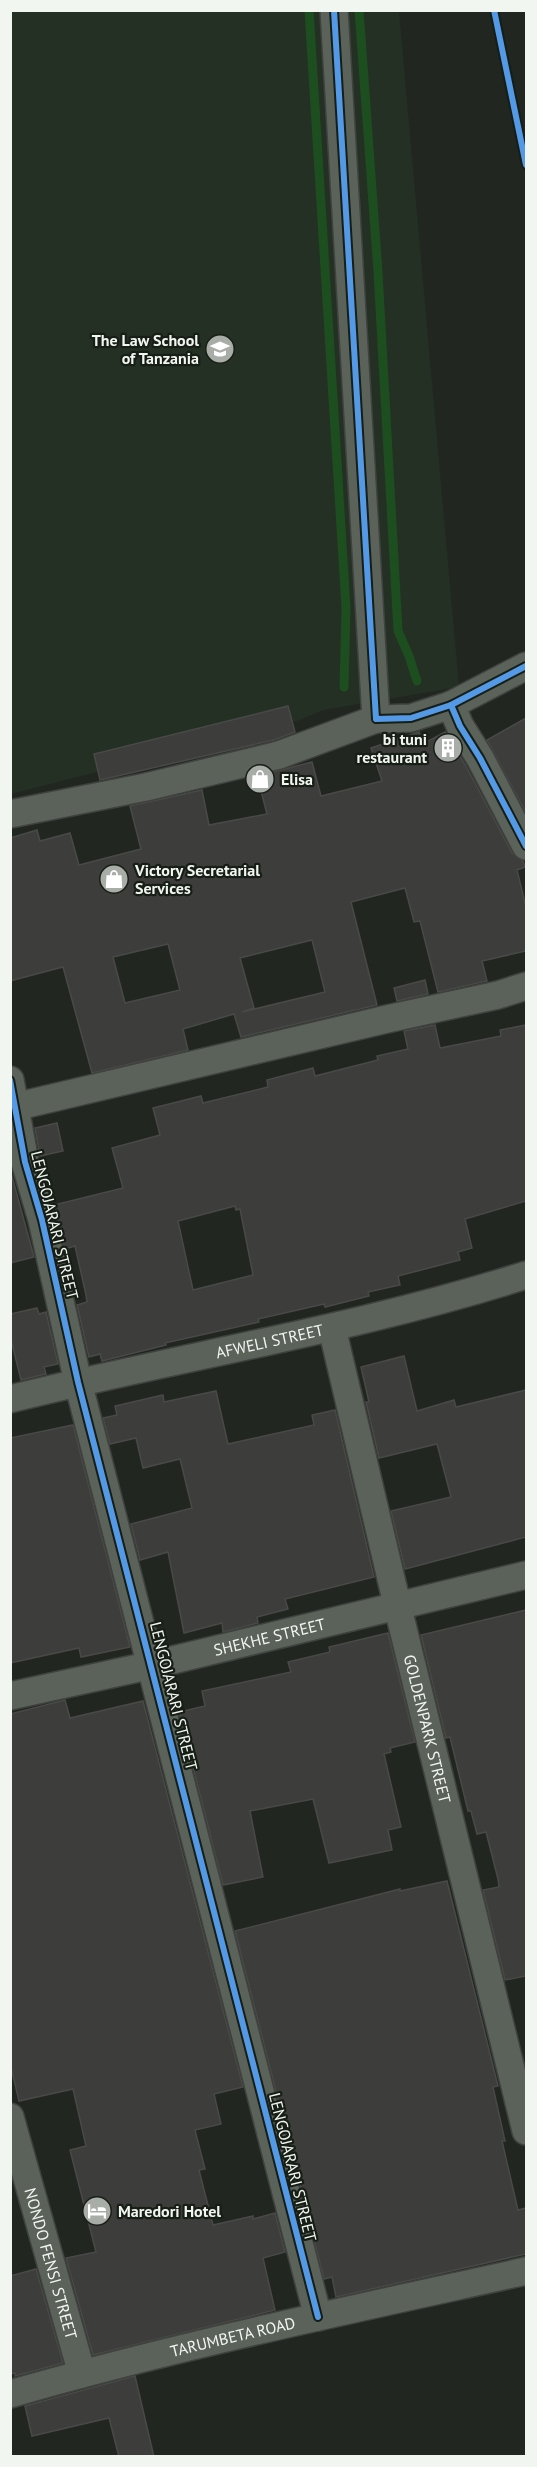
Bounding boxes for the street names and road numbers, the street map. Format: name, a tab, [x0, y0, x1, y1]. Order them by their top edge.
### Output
street label: LENGOJARARI STREET	[27, 1149, 83, 1301]
street label: AFWELI STREET	[214, 1319, 325, 1362]
street label: SHEKHE STREET	[211, 1614, 327, 1660]
street label: LENGOJARARI STREET	[146, 1620, 202, 1772]
street label: GOLDENPARK STREET	[400, 1652, 455, 1805]
street label: LENGOJARARI STREET	[265, 2091, 321, 2243]
street label: NONDO FENSI STREET	[20, 2185, 82, 2341]
street label: TARUMBETA ROAD	[168, 2312, 297, 2361]

